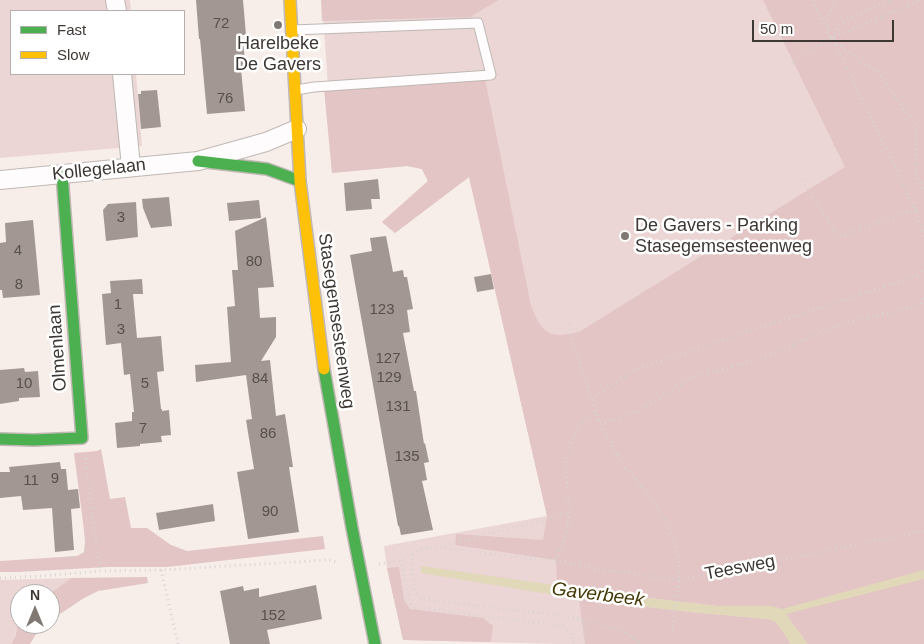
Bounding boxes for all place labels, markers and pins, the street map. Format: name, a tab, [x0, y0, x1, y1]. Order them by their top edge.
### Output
marker: Harelbeke De Gavers	[272, 19, 284, 31]
place label: Harelbeke De Gavers	[235, 33, 321, 76]
place label: De Gavers - Parking Stasegemsesteenweg	[635, 215, 812, 258]
marker: De Gavers - Parking Stasegemsesteenweg	[619, 230, 631, 242]

